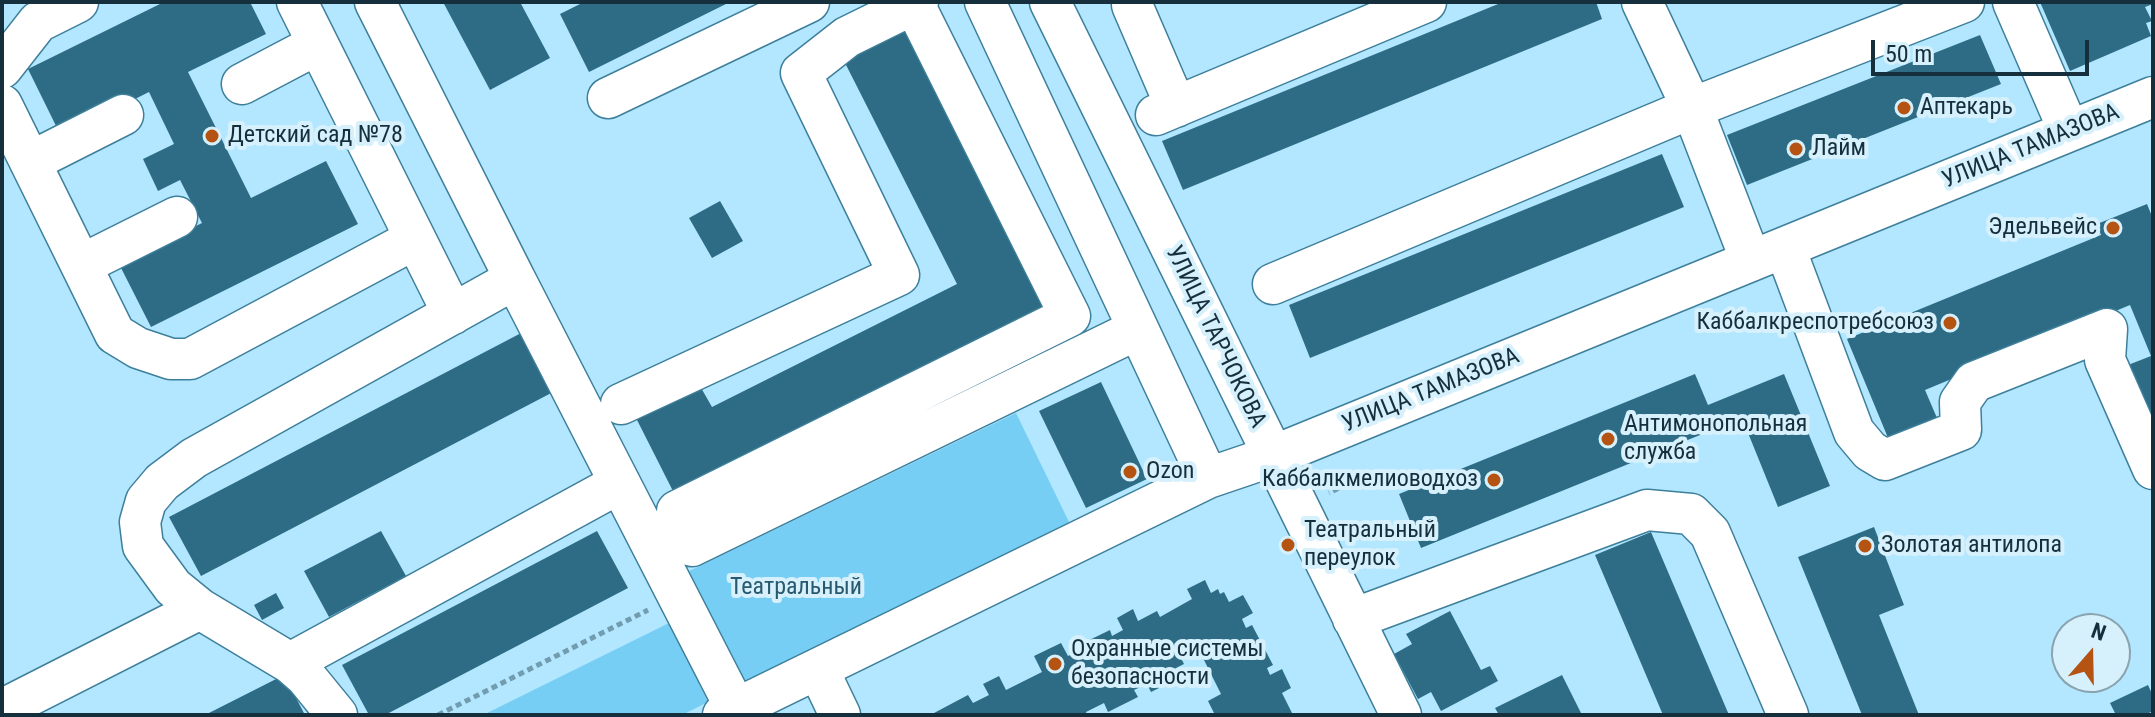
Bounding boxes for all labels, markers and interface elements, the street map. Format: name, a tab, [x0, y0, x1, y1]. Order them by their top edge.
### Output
scale bar	[1875, 24, 2093, 74]
text: 50 m	[1885, 40, 1932, 68]
place label: Аптекарь	[1920, 94, 2013, 122]
street label: УЛИЦА ТАМАЗОВА	[1938, 98, 2124, 196]
marker: Аптекарь	[1895, 99, 1913, 117]
place label: Детский сад №78	[228, 122, 403, 150]
marker: Детский сад №78	[203, 127, 221, 145]
place label: Лайм	[1812, 135, 1866, 163]
marker: Лайм	[1787, 140, 1805, 158]
place label: Эдельвейс	[1988, 214, 2097, 242]
marker: Эдельвейс	[2104, 219, 2122, 237]
street label: УЛИЦА ТАРЧОКОВА	[1158, 241, 1272, 433]
place label: Каббалкреспотребсоюз	[1697, 309, 1934, 337]
marker: Каббалкреспотребсоюз	[1941, 314, 1959, 332]
street label: УЛИЦА ТАМАЗОВА	[1338, 342, 1524, 440]
place label: Антимонопольная служба	[1624, 411, 1807, 467]
marker: Антимонопольная служба	[1599, 430, 1617, 448]
place label: Ozon	[1146, 458, 1194, 486]
marker: Ozon	[1121, 463, 1139, 481]
place label: Каббалкмелиоводхоз	[1262, 466, 1478, 494]
marker: Каббалкмелиоводхоз	[1485, 471, 1503, 489]
place label: Театральный переулок	[1304, 517, 1436, 573]
place label: Золотая антилопа	[1881, 532, 2062, 560]
marker: Театральный переулок	[1279, 536, 1297, 554]
marker: Золотая антилопа	[1856, 537, 1874, 555]
park label: Театральный	[730, 574, 862, 602]
north arrow	[2051, 613, 2131, 693]
text: N	[2088, 618, 2109, 646]
place label: Охранные системы безопасности	[1071, 636, 1264, 692]
marker: Охранные системы безопасности	[1046, 655, 1064, 673]

